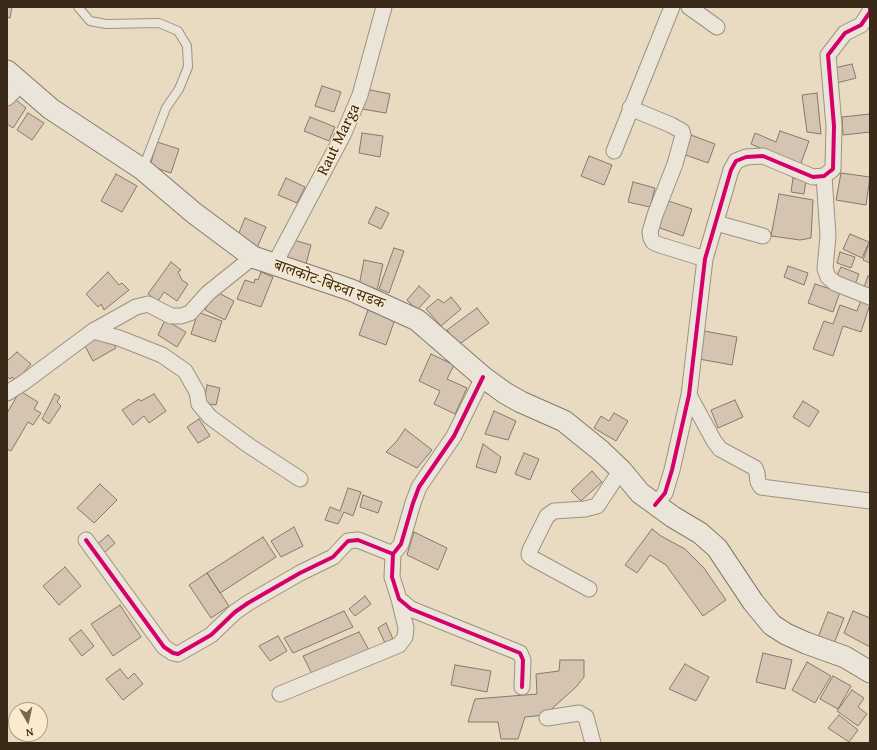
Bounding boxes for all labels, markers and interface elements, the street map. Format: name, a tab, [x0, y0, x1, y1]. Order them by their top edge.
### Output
street label: Raut Marga	[313, 101, 365, 179]
street label: बालकोट-बिरुवा सडक	[271, 256, 387, 314]
north arrow	[8, 702, 48, 742]
text: N	[25, 724, 35, 741]

